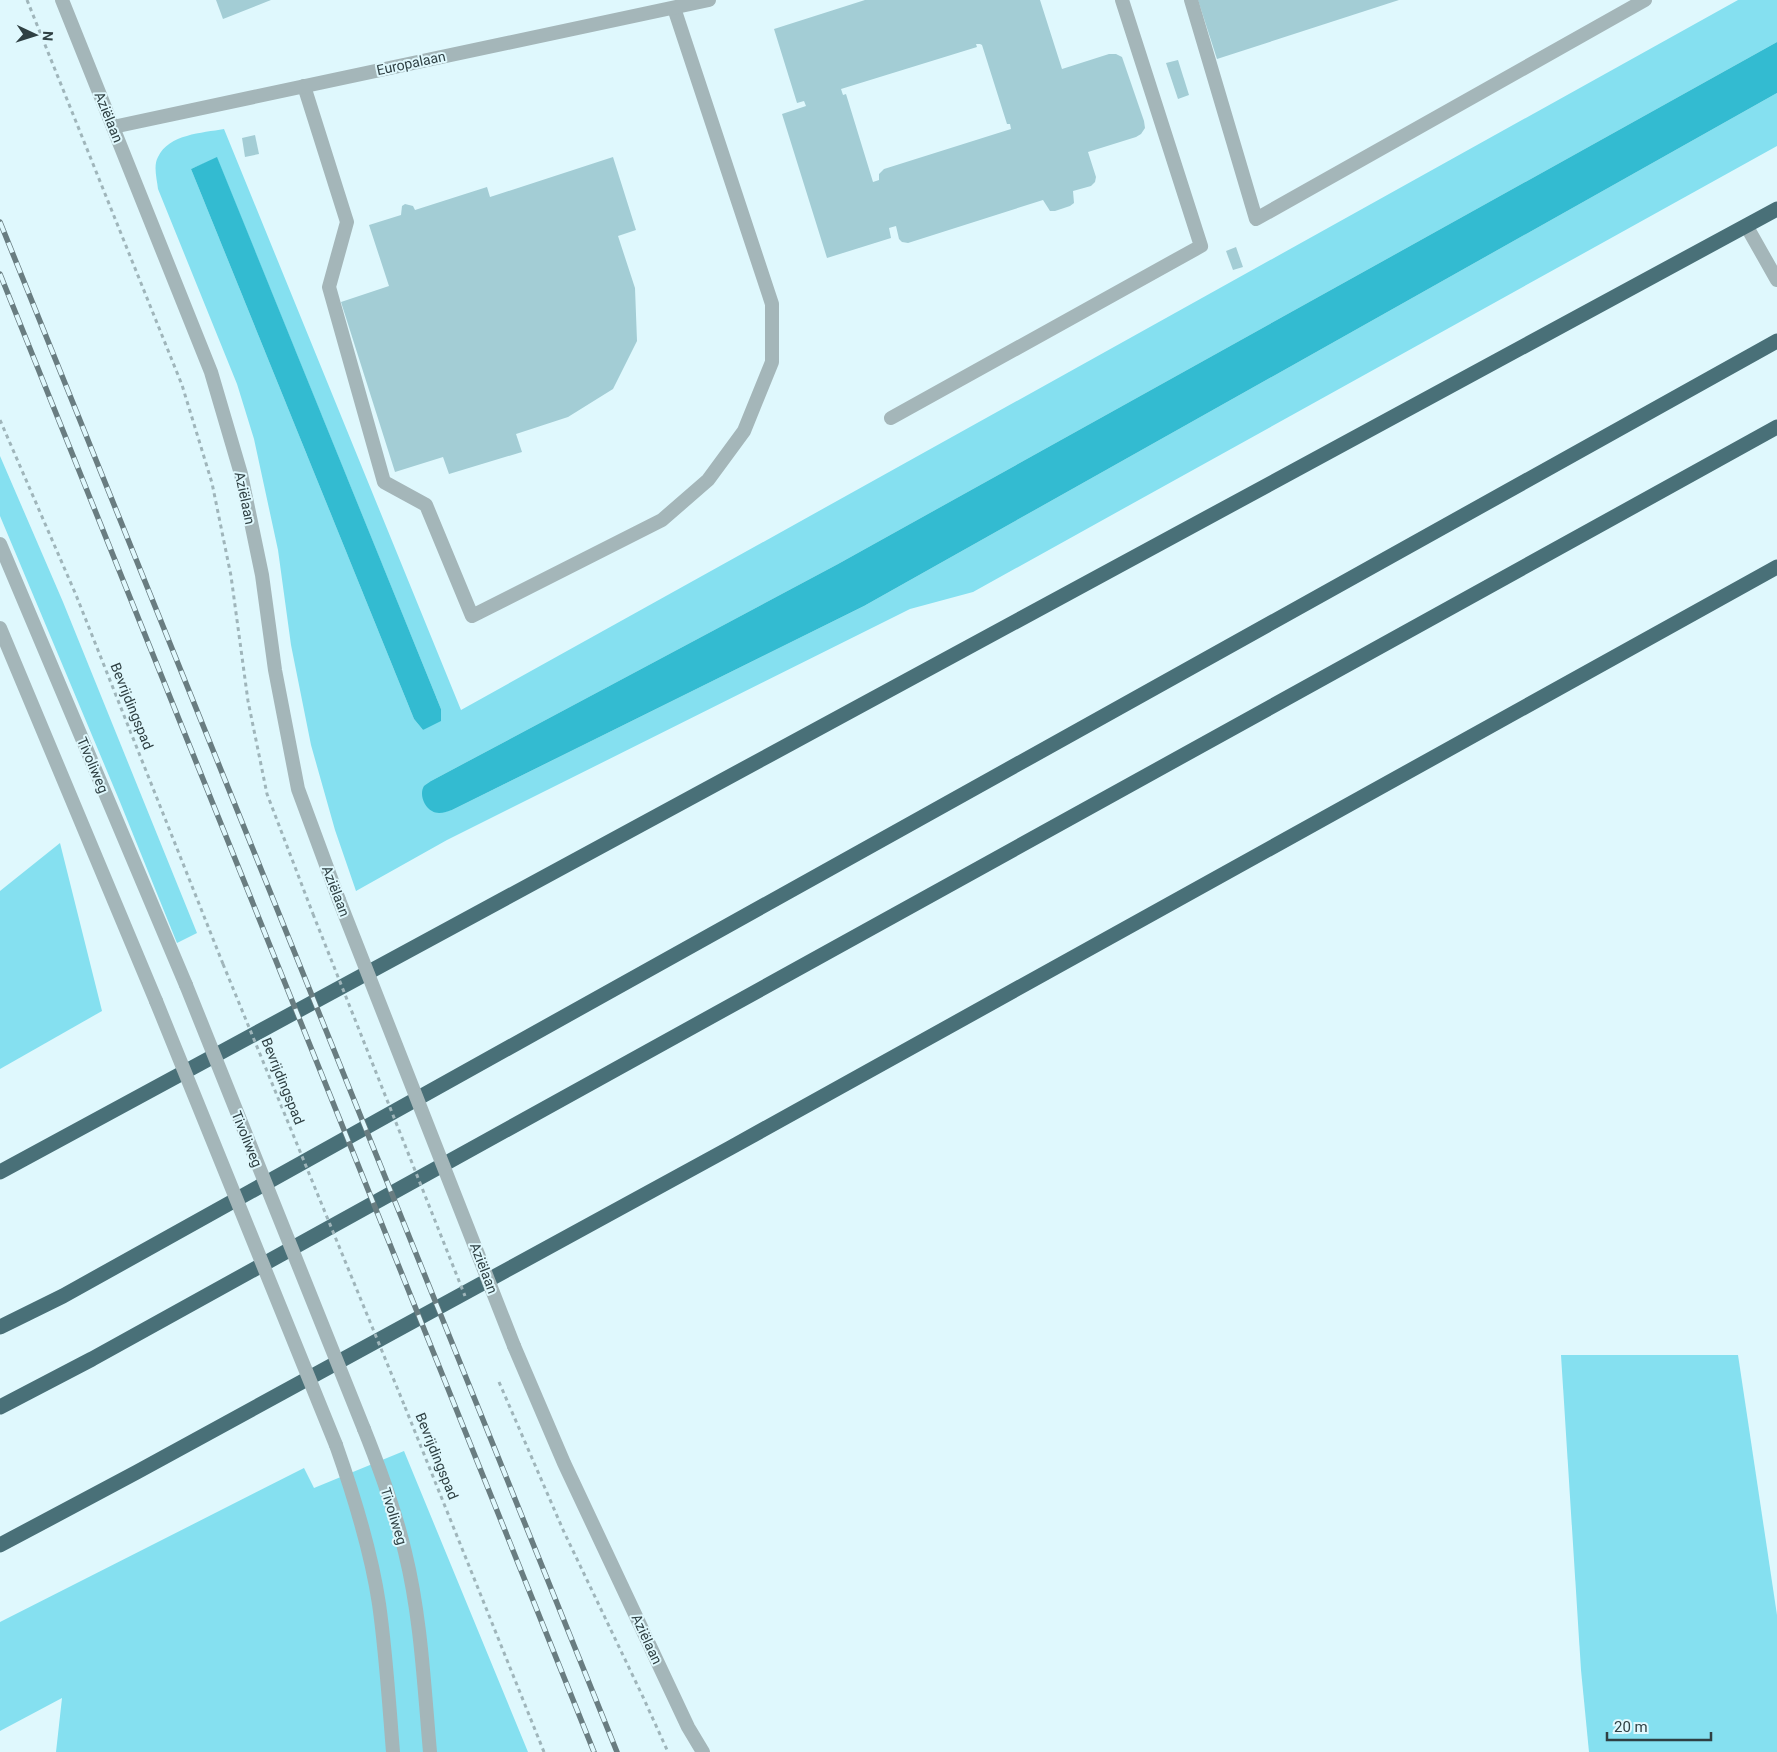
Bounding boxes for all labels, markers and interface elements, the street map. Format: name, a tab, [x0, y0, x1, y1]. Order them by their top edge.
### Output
north arrow	[10, 10, 60, 60]
text: N	[40, 30, 56, 41]
street label: Europalaan	[375, 48, 447, 78]
street label: Aziëlaan	[92, 89, 126, 145]
street label: Aziëlaan	[232, 470, 258, 526]
street label: Bevrijdingspad	[107, 660, 157, 752]
street label: Tivoliweg	[74, 735, 112, 795]
street label: Aziëlaan	[319, 863, 353, 919]
street label: Bevrijdingspad	[258, 1035, 308, 1127]
street label: Tivoliweg	[229, 1109, 265, 1169]
street label: Aziëlaan	[467, 1240, 501, 1296]
street label: Bevrijdingspad	[412, 1410, 462, 1502]
street label: Tivoliweg	[378, 1485, 410, 1547]
street label: Aziëlaan	[628, 1611, 666, 1667]
scale bar	[1607, 1710, 1711, 1742]
text: 20 m	[1614, 1718, 1648, 1736]

